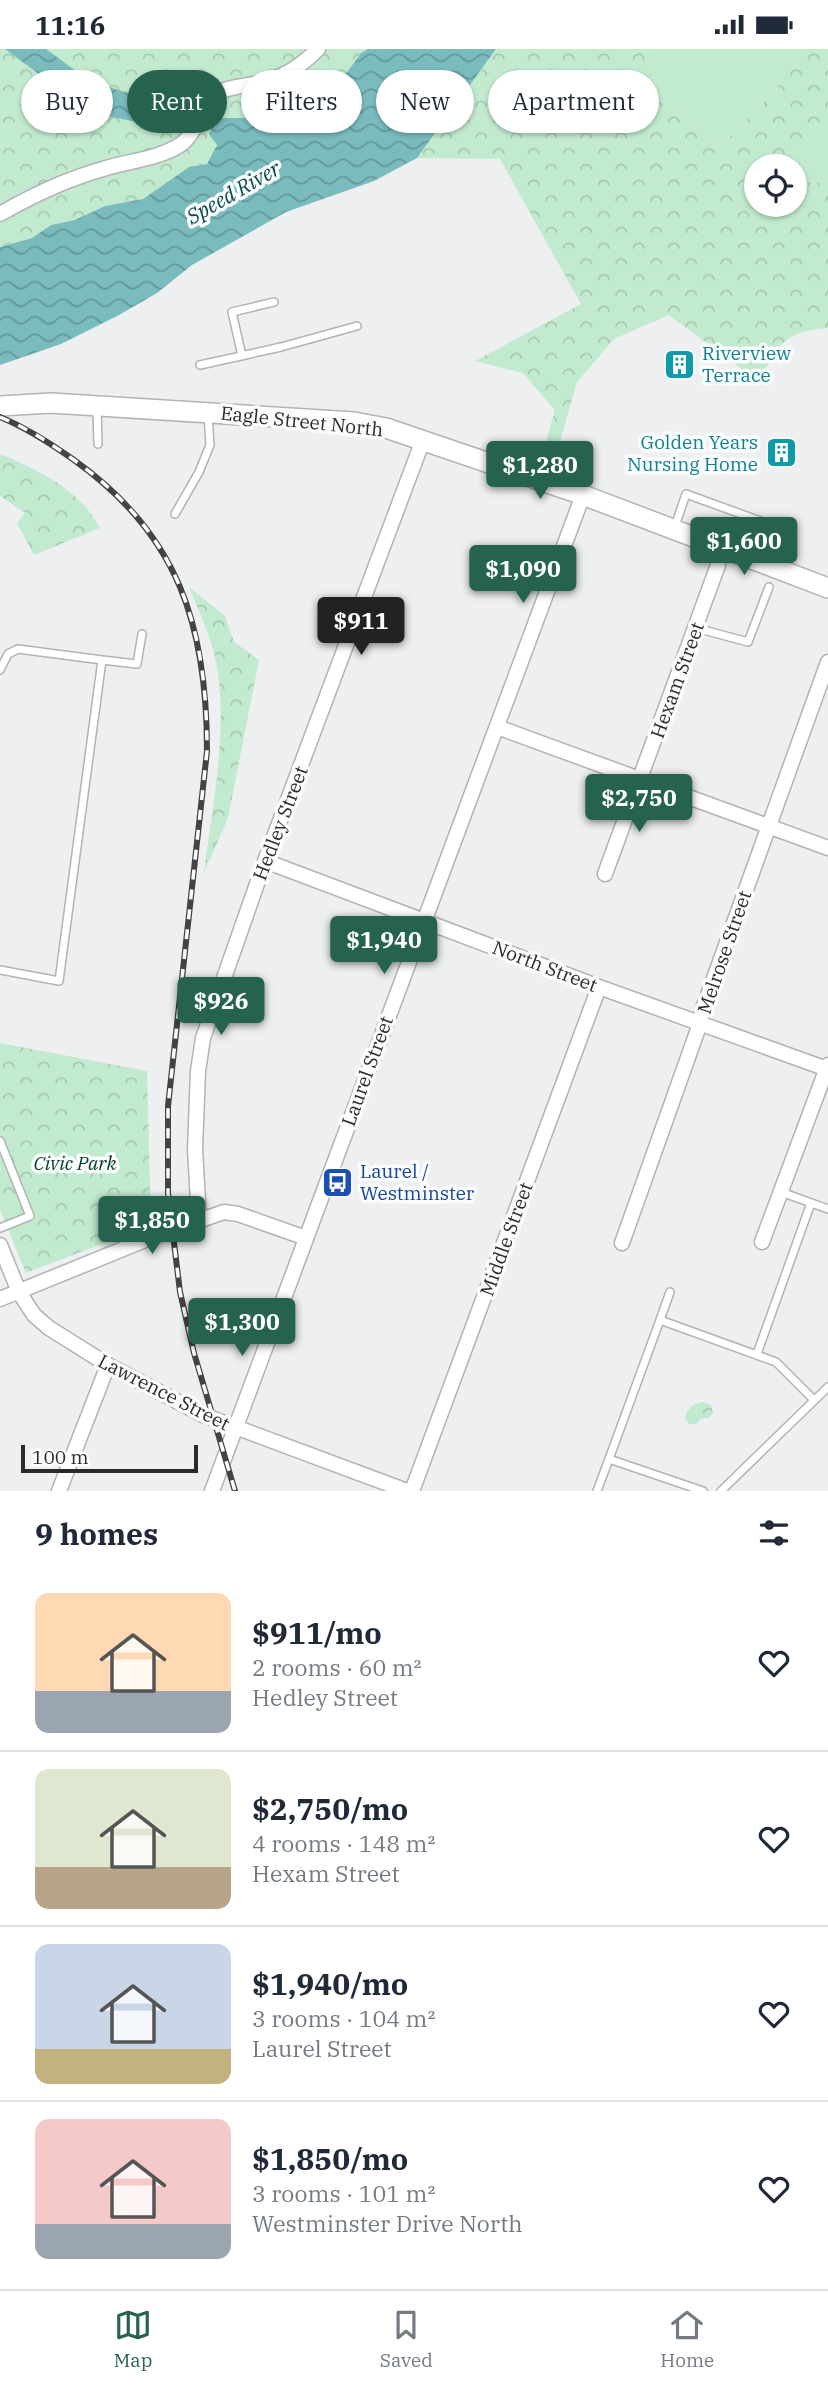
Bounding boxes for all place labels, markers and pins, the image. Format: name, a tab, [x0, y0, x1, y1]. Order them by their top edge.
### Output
place label: Riverview Terrace	[702, 341, 791, 387]
building icon: Riverview Terrace	[662, 347, 696, 381]
place label: Golden Years Nursing Home	[627, 430, 758, 476]
building icon: Golden Years Nursing Home	[764, 436, 798, 470]
pin: $1,280	[483, 441, 597, 501]
pin: $1,600	[687, 517, 801, 577]
pin: $1,090	[466, 545, 580, 605]
pin: $911	[320, 597, 402, 657]
pin: $2,750	[582, 775, 696, 834]
pin: $1,940	[327, 916, 441, 976]
pin: $926	[180, 977, 262, 1037]
place label: Laurel / Westminster	[360, 1159, 475, 1205]
bus stop icon: Laurel / Westminster	[320, 1165, 354, 1199]
pin: $1,850	[95, 1197, 209, 1256]
pin: $1,300	[185, 1299, 299, 1358]

